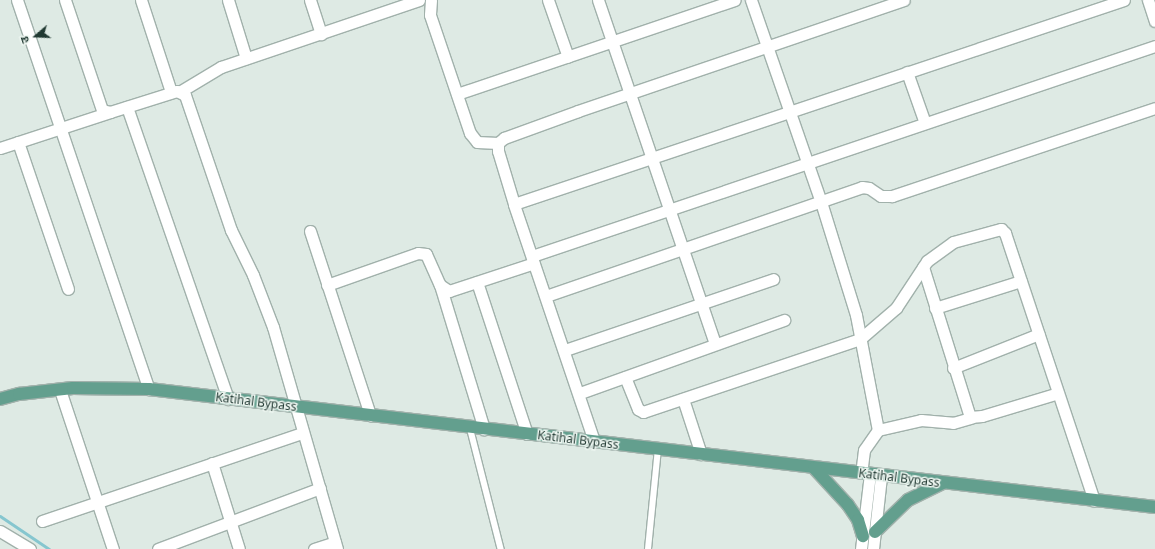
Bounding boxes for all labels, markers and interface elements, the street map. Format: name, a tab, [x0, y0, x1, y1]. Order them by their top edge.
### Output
north arrow	[16, 16, 56, 56]
text: उ	[16, 35, 32, 46]
street label: Katihal Bypass	[215, 390, 297, 414]
street label: Katihal Bypass	[537, 428, 619, 452]
street label: Katihal Bypass	[858, 466, 940, 490]

